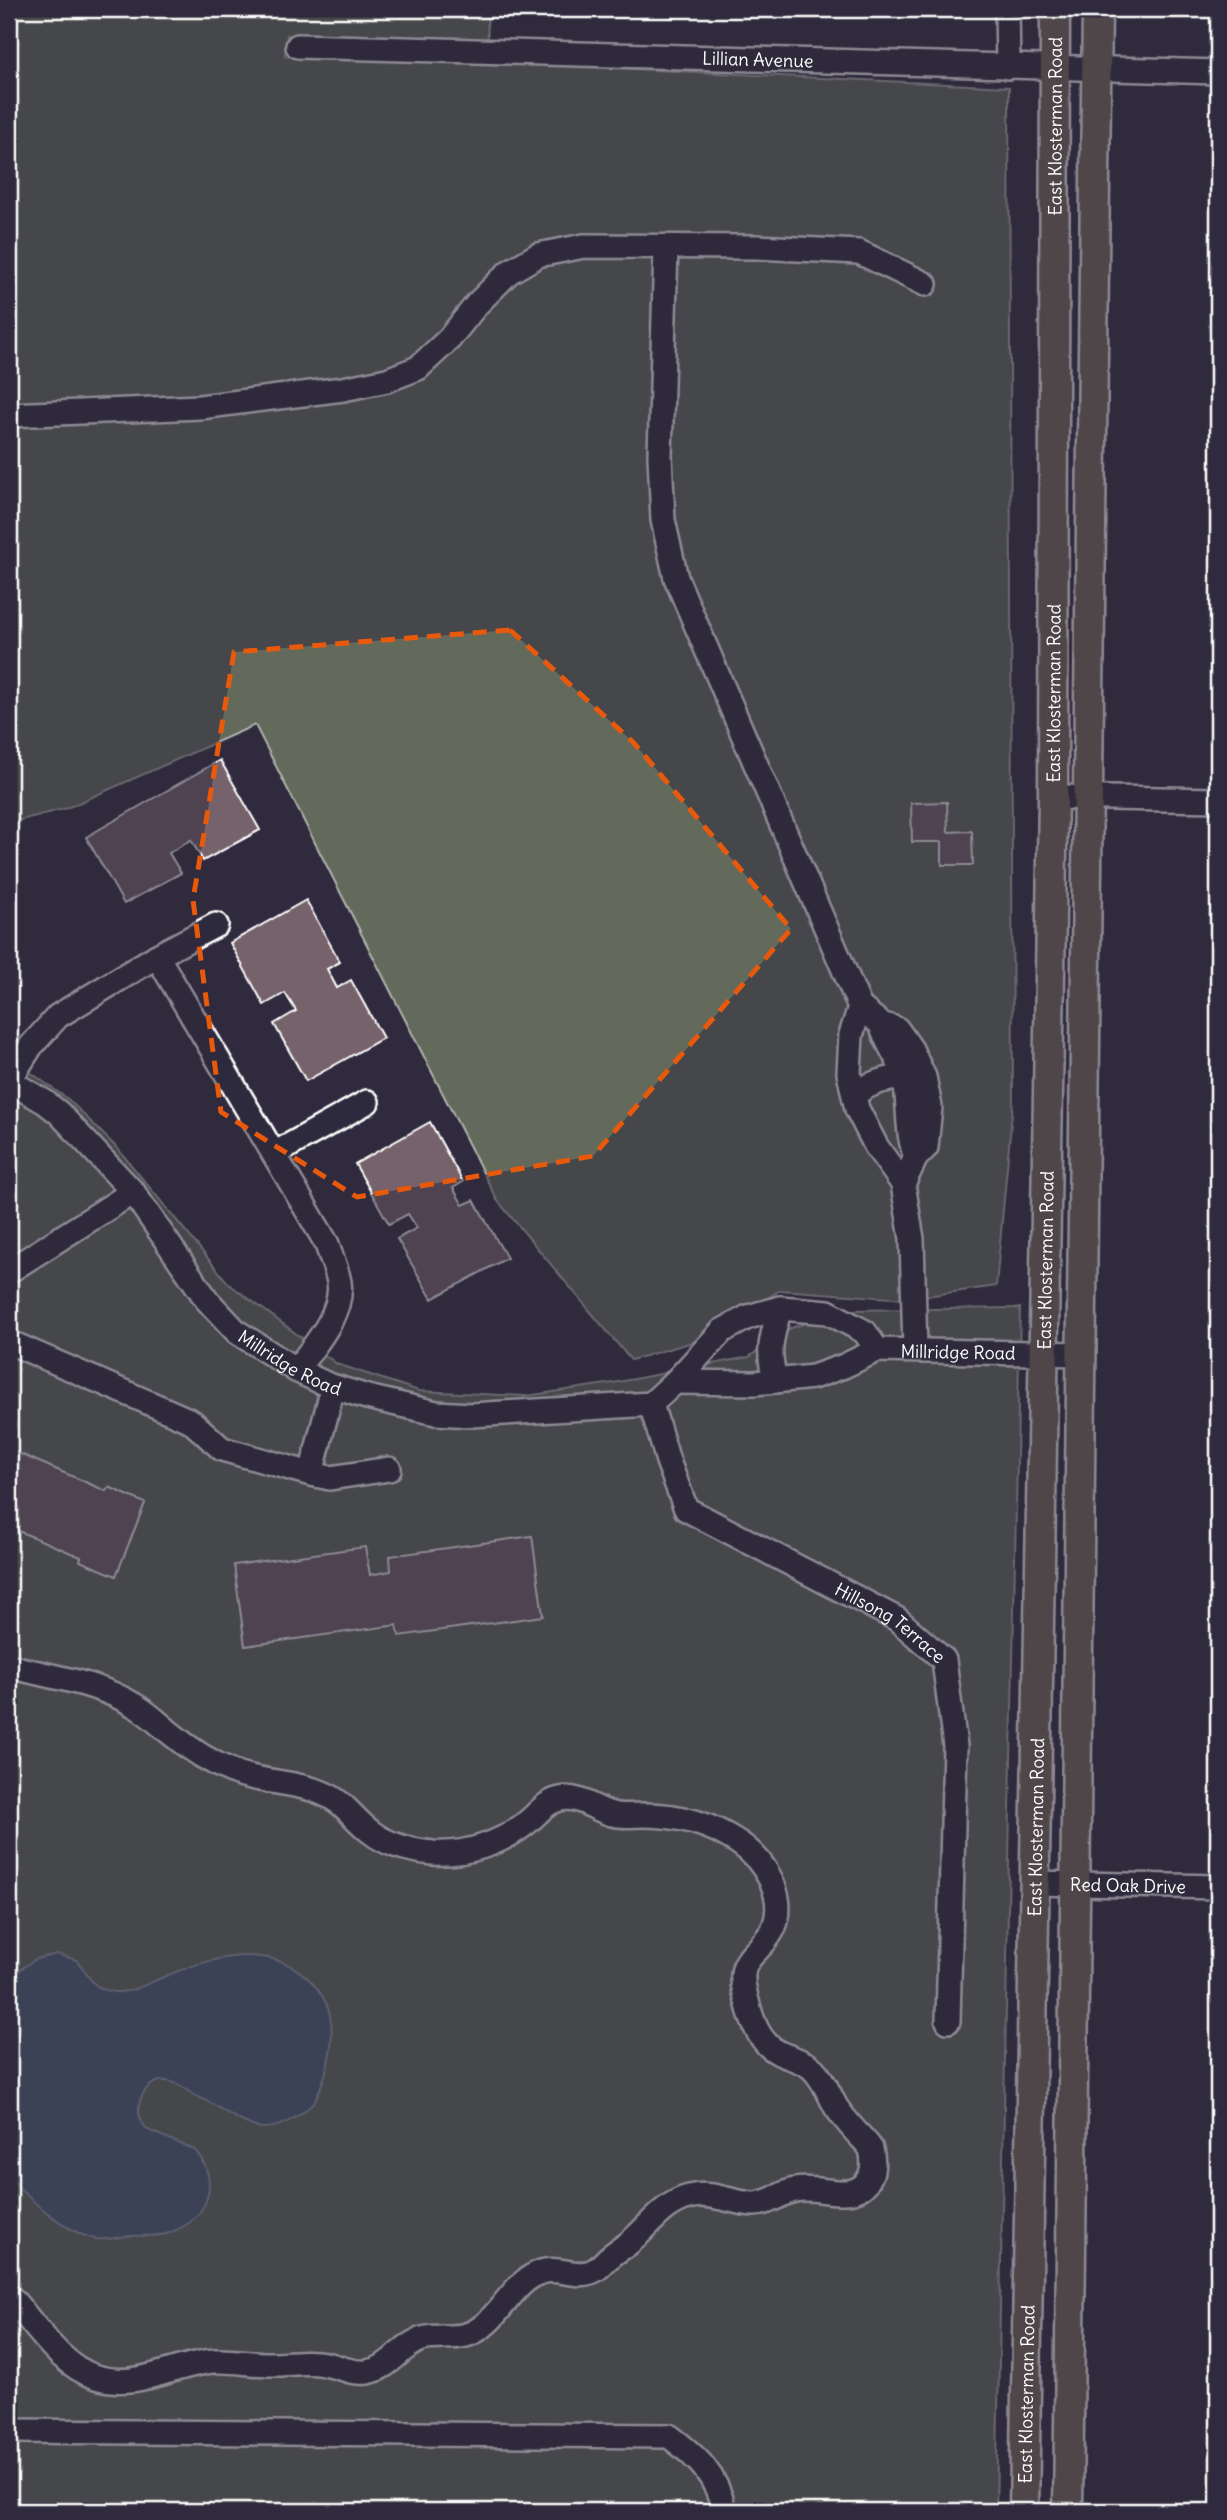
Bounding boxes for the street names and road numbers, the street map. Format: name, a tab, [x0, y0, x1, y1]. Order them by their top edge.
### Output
street label: East Klosterman Road	[1043, 36, 1066, 216]
street label: Lillian Avenue	[702, 46, 814, 72]
street label: East Klosterman Road	[1042, 603, 1065, 783]
street label: East Klosterman Road	[1032, 1170, 1058, 1350]
street label: Millridge Road	[234, 1325, 345, 1400]
street label: Millridge Road	[900, 1339, 1016, 1364]
street label: Hillsong Terrace	[831, 1577, 950, 1668]
street label: East Klosterman Road	[1023, 1737, 1049, 1917]
street label: Red Oak Drive	[1070, 1872, 1186, 1898]
street label: East Klosterman Road	[1013, 2304, 1039, 2484]

